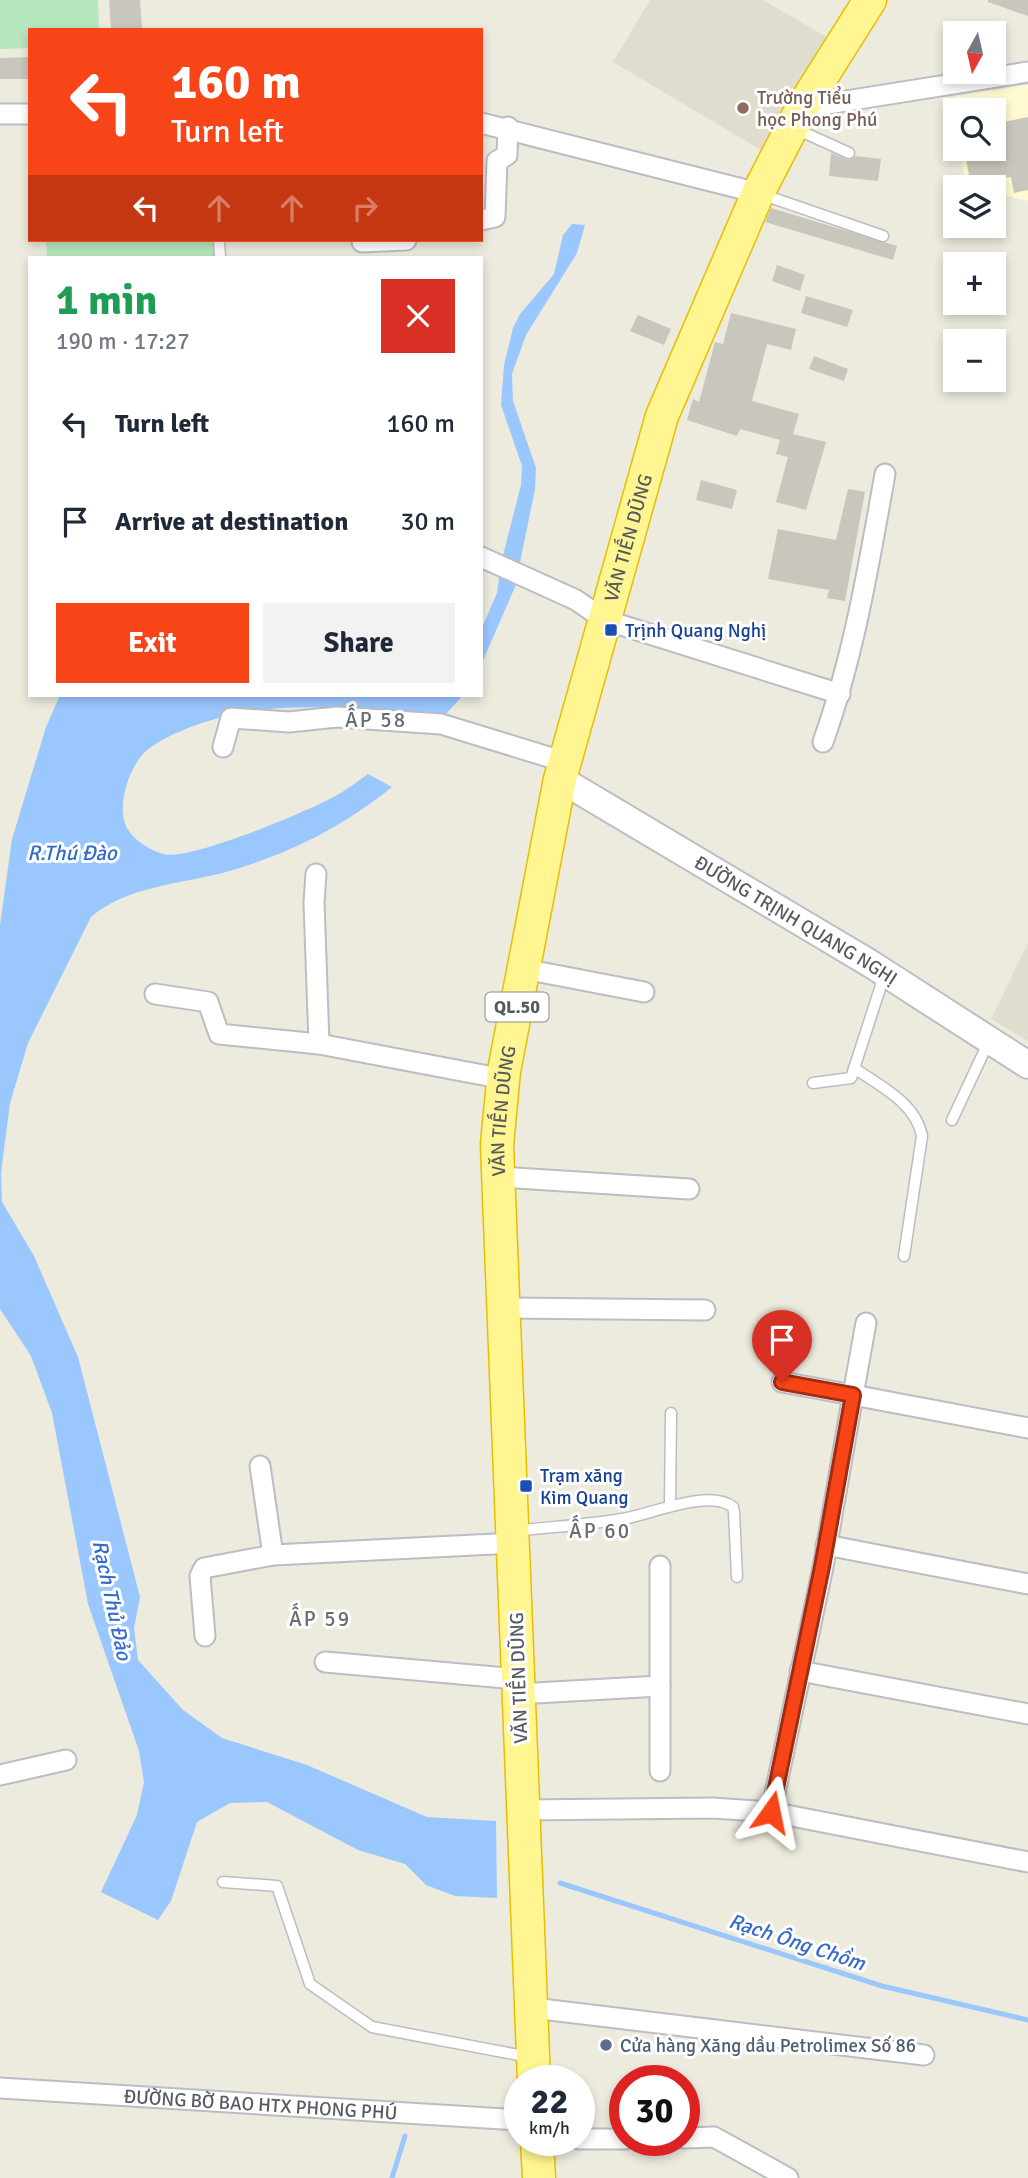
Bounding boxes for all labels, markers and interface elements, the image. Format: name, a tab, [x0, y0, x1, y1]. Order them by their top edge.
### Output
north arrow	[943, 21, 1006, 84]
map controls	[943, 21, 1006, 392]
text: 160 m	[171, 52, 301, 112]
icon: left	[56, 56, 147, 147]
place label: Trường Tiểu học Phong Phú	[757, 85, 877, 132]
button: search	[943, 98, 1006, 161]
marker: Trường Tiểu học Phong Phú	[735, 100, 751, 116]
text: Turn left	[171, 112, 284, 151]
button: layers	[943, 175, 1006, 238]
icon: left	[127, 189, 165, 227]
icon: ahead	[200, 189, 238, 227]
icon: ahead	[273, 189, 311, 227]
icon: right	[346, 189, 384, 227]
button: +	[943, 252, 1006, 315]
text: 1 min	[56, 275, 157, 326]
button: close	[381, 279, 455, 353]
text: 190 m · 17:27	[56, 327, 190, 356]
button: −	[943, 329, 1006, 392]
icon: left	[56, 405, 94, 443]
text: Turn left	[115, 408, 209, 440]
text: 160 m	[386, 408, 455, 440]
street label: VĂN TIẾN DŨNG	[599, 471, 658, 605]
icon: arrive	[56, 503, 94, 541]
text: Arrive at destination	[115, 506, 348, 538]
text: 30 m	[400, 506, 455, 538]
button: Exit	[56, 603, 249, 683]
button: Share	[263, 603, 455, 683]
place label: Trịnh Quang Nghị	[625, 619, 766, 643]
marker: Trịnh Quang Nghị	[603, 622, 619, 638]
district label: ẤP 58	[345, 703, 407, 733]
water label: R.Thú Đào	[27, 840, 118, 866]
street label: ĐƯỜNG TRỊNH QUANG NGHỊ	[690, 851, 902, 991]
road number: QL.50	[486, 992, 548, 1022]
street label: VĂN TIẾN DŨNG	[485, 1044, 522, 1177]
pin	[752, 1310, 812, 1382]
icon: arrive	[763, 1321, 801, 1359]
place label: Trạm xăng Kim Quang	[540, 1464, 629, 1510]
marker: Trạm xăng Kim Quang	[518, 1478, 534, 1494]
district label: ẤP 60	[569, 1514, 631, 1544]
water label: Rạch Thủ Đảo	[87, 1538, 138, 1663]
district label: ẤP 59	[289, 1602, 351, 1632]
street label: VĂN TIẾN DŨNG	[502, 1612, 533, 1744]
position arrow	[734, 1775, 808, 1849]
water label: Rạch Ông Chồm	[726, 1908, 870, 1977]
place label: Cửa hàng Xăng dầu Petrolimex Số 86	[620, 2034, 916, 2058]
marker: Cửa hàng Xăng dầu Petrolimex Số 86	[598, 2037, 614, 2053]
speed limit sign: 30	[609, 2065, 700, 2156]
text: 22	[531, 2080, 568, 2123]
street label: ĐƯỜNG BỜ BAO HTX PHONG PHÚ	[123, 2085, 398, 2125]
text: km/h	[529, 2117, 570, 2139]

